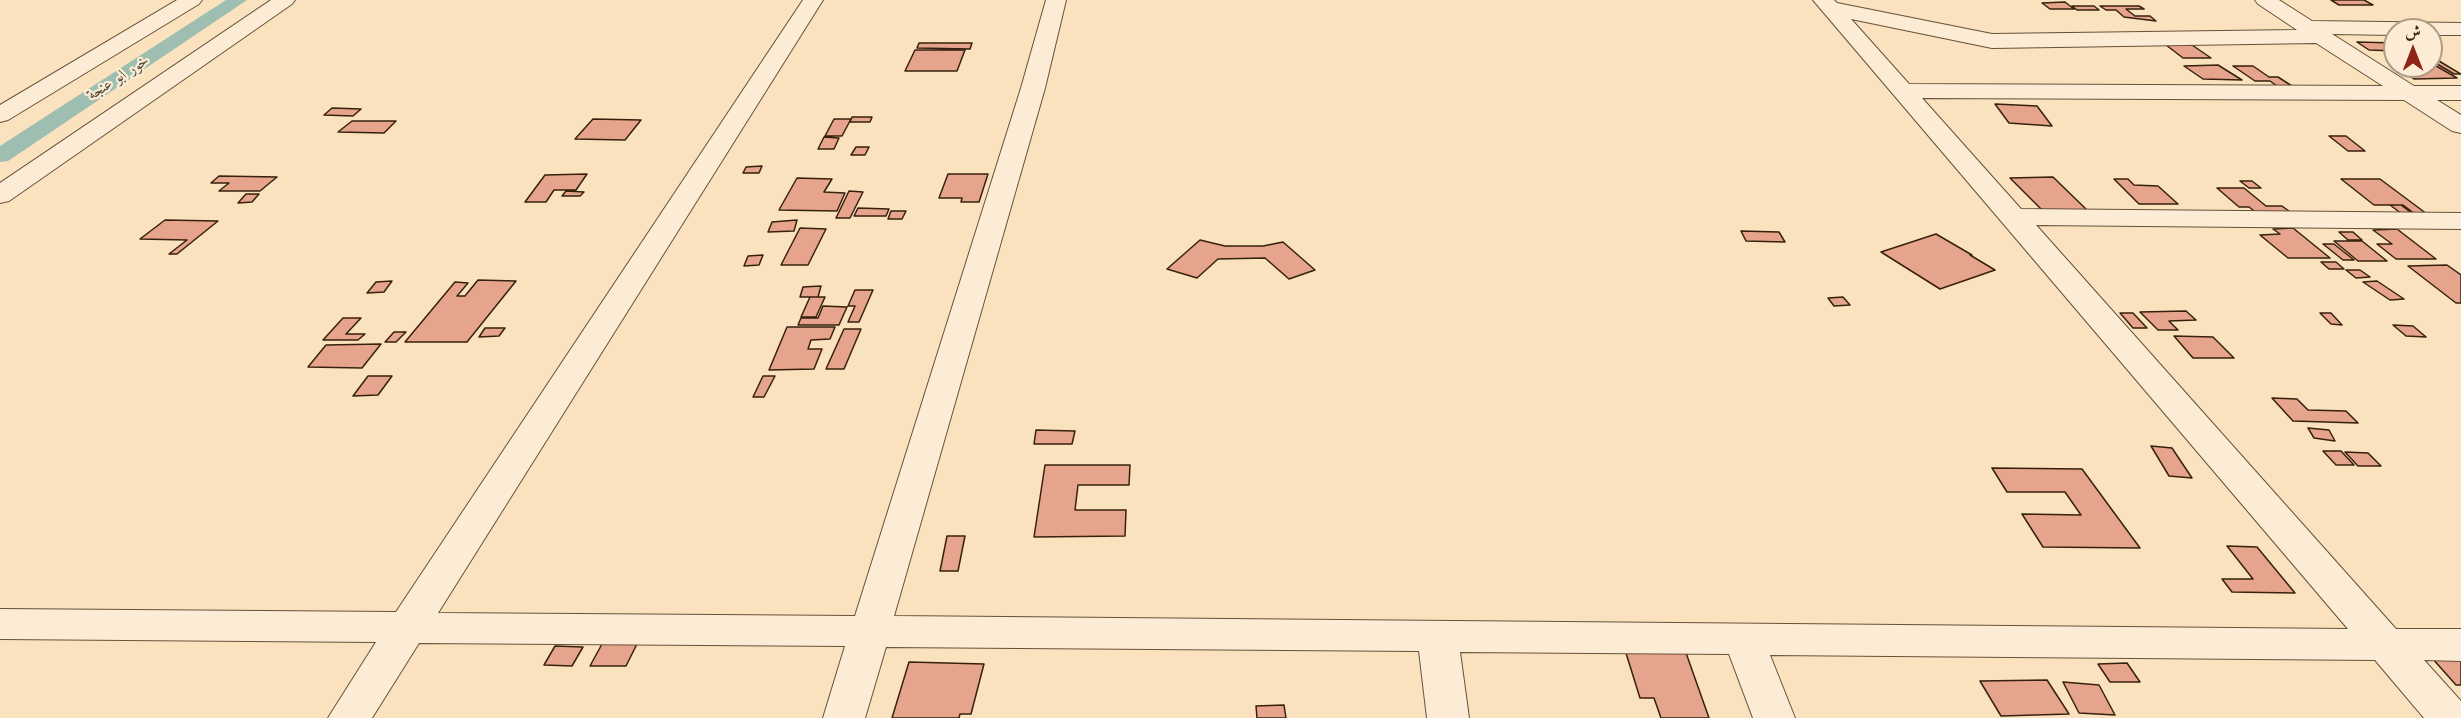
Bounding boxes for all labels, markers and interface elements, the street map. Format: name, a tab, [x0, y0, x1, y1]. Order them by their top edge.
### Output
north arrow	[2383, 18, 2443, 78]
text: ش	[2405, 21, 2421, 43]
water label: خور ابو عنجة	[85, 51, 153, 105]

